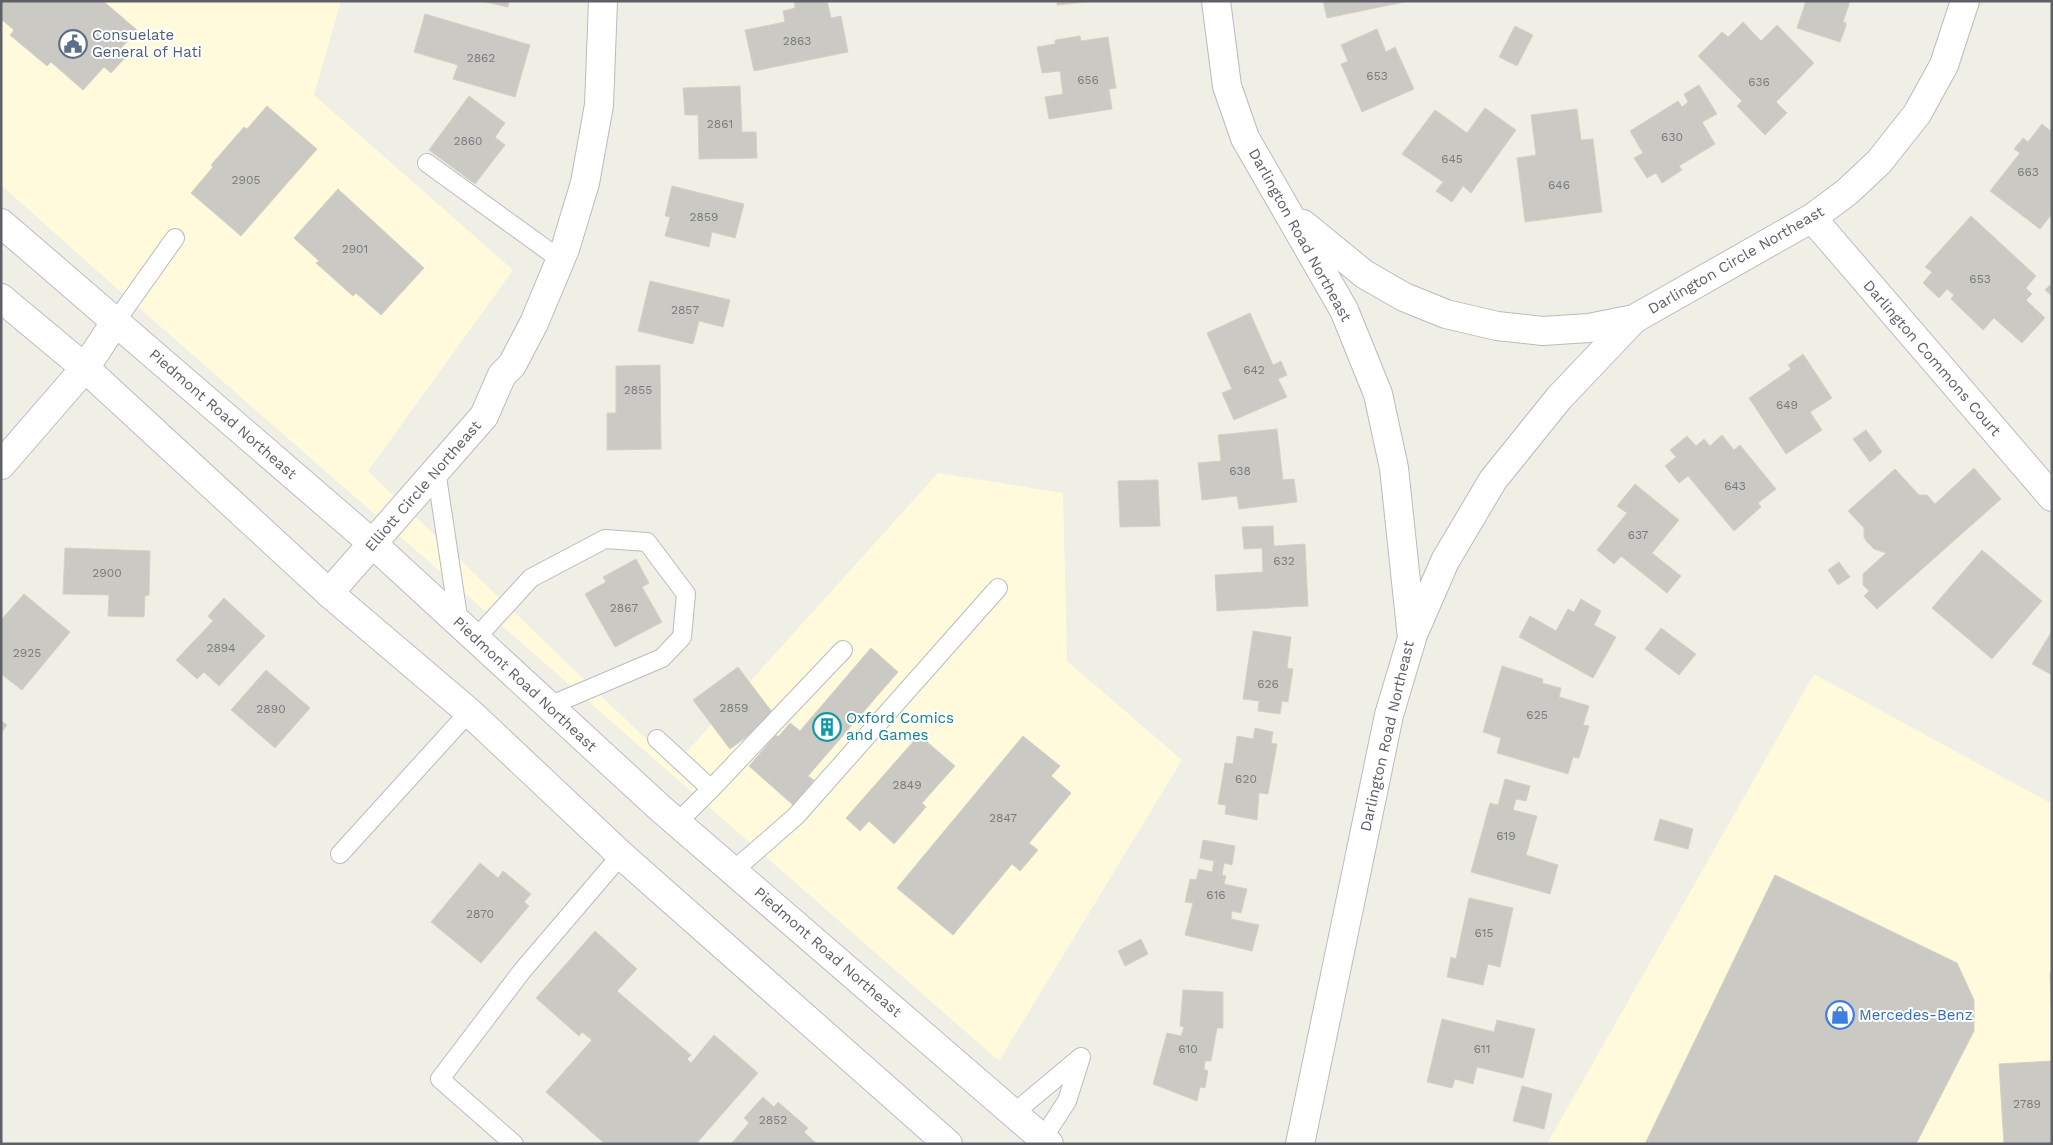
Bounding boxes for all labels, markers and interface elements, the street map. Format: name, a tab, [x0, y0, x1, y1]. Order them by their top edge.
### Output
place label: Consuelate General of Hati	[92, 26, 202, 61]
public building icon: Consuelate General of Hati	[58, 29, 88, 59]
house number: 2863	[783, 34, 811, 48]
house number: 2862	[467, 51, 495, 65]
house number: 653	[1366, 69, 1388, 83]
house number: 656	[1077, 73, 1099, 87]
house number: 636	[1748, 75, 1770, 89]
house number: 2861	[707, 117, 733, 131]
house number: 630	[1661, 130, 1683, 144]
house number: 2860	[453, 134, 483, 148]
street label: Darlington Road Northeast	[1245, 145, 1356, 325]
house number: 645	[1441, 152, 1463, 166]
house number: 663	[2017, 165, 2039, 179]
house number: 2905	[232, 173, 260, 187]
house number: 646	[1548, 178, 1570, 192]
street label: Darlington Circle Northeast	[1645, 202, 1828, 318]
house number: 2859	[690, 210, 718, 224]
house number: 2901	[342, 242, 368, 256]
house number: 653	[1969, 272, 1991, 286]
street label: Darlington Commons Court	[1859, 276, 2005, 440]
house number: 2857	[671, 303, 699, 317]
street label: Piedmont Road Northeast	[146, 345, 301, 483]
house number: 642	[1243, 363, 1265, 377]
house number: 2855	[624, 383, 652, 397]
house number: 649	[1776, 398, 1798, 412]
street label: Elliott Circle Northeast	[361, 416, 485, 555]
house number: 638	[1229, 464, 1251, 478]
house number: 643	[1724, 479, 1746, 493]
house number: 637	[1628, 528, 1649, 542]
house number: 632	[1273, 554, 1295, 568]
house number: 2900	[92, 566, 122, 580]
house number: 2867	[610, 601, 638, 615]
street label: Piedmont Road Northeast	[450, 613, 601, 756]
street label: Darlington Road Northeast	[1356, 638, 1418, 833]
house number: 2894	[206, 641, 236, 655]
house number: 2925	[13, 646, 41, 660]
house number: 626	[1257, 677, 1279, 691]
house number: 2859	[720, 701, 748, 715]
house number: 2890	[256, 702, 286, 716]
house number: 625	[1526, 708, 1548, 722]
place label: Oxford Comics and Games	[846, 709, 954, 744]
building icon: Oxford Comics and Games	[812, 712, 842, 742]
house number: 620	[1235, 772, 1257, 786]
house number: 2849	[892, 778, 922, 792]
house number: 2847	[989, 811, 1017, 825]
house number: 619	[1496, 829, 1516, 843]
street label: Piedmont Road Northeast	[751, 883, 906, 1021]
house number: 616	[1206, 888, 1226, 902]
house number: 2870	[466, 907, 494, 921]
house number: 615	[1475, 926, 1493, 940]
shop icon: Mercedes-Benz	[1825, 1000, 1855, 1030]
place label: Mercedes-Benz	[1859, 1006, 1973, 1024]
house number: 610	[1178, 1042, 1198, 1056]
house number: 611	[1474, 1042, 1490, 1056]
house number: 2789	[2013, 1097, 2041, 1111]
house number: 2852	[759, 1113, 787, 1127]

